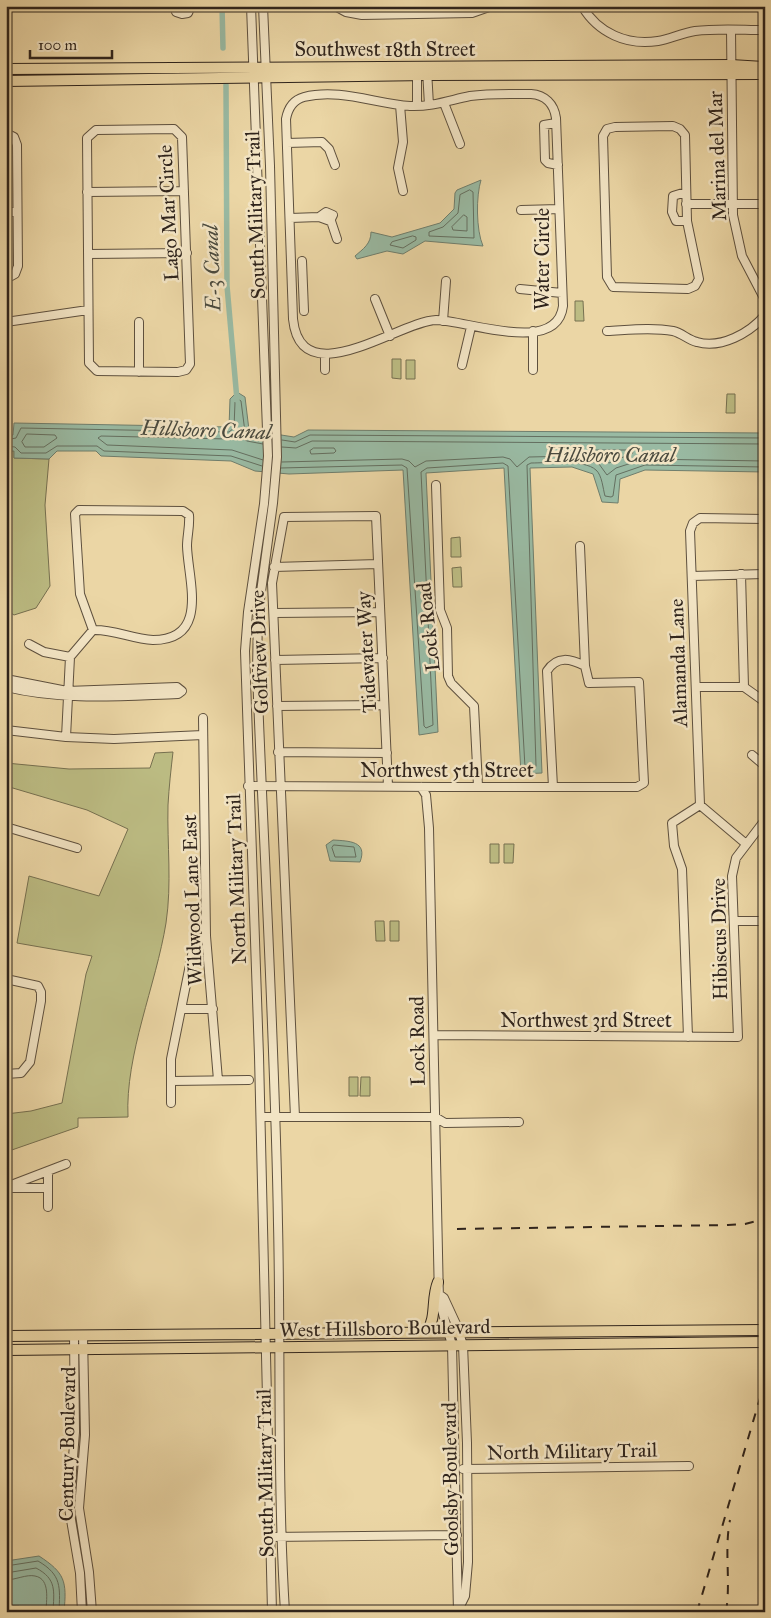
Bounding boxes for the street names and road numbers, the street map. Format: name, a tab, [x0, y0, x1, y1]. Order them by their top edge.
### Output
street label: Southwest 18th Street	[294, 37, 476, 61]
street label: Marina del Mar	[703, 90, 731, 222]
street label: South Military Trail	[240, 130, 270, 300]
street label: Lago Mar Circle	[152, 144, 185, 282]
street label: Water Circle	[530, 208, 554, 310]
street label: Lock Road	[411, 581, 445, 673]
street label: Golfview Drive	[245, 590, 273, 714]
street label: Tidewater Way	[351, 590, 381, 713]
street label: Alamanda Lane	[664, 598, 692, 729]
street label: Northwest 5th Street	[360, 758, 534, 782]
street label: North Military Trail	[221, 793, 251, 965]
street label: Wildwood Lane East	[177, 814, 207, 986]
street label: Hibiscus Drive	[706, 878, 732, 1000]
street label: Lock Road	[404, 996, 430, 1086]
street label: Northwest 3rd Street	[500, 1008, 672, 1032]
street label: West Hillsboro Boulevard	[279, 1314, 491, 1342]
street label: Century Boulevard	[54, 1366, 80, 1522]
street label: South Military Trail	[252, 1388, 278, 1558]
street label: Goolsby Boulevard	[437, 1402, 463, 1556]
street label: North Military Trail	[487, 1438, 658, 1464]

